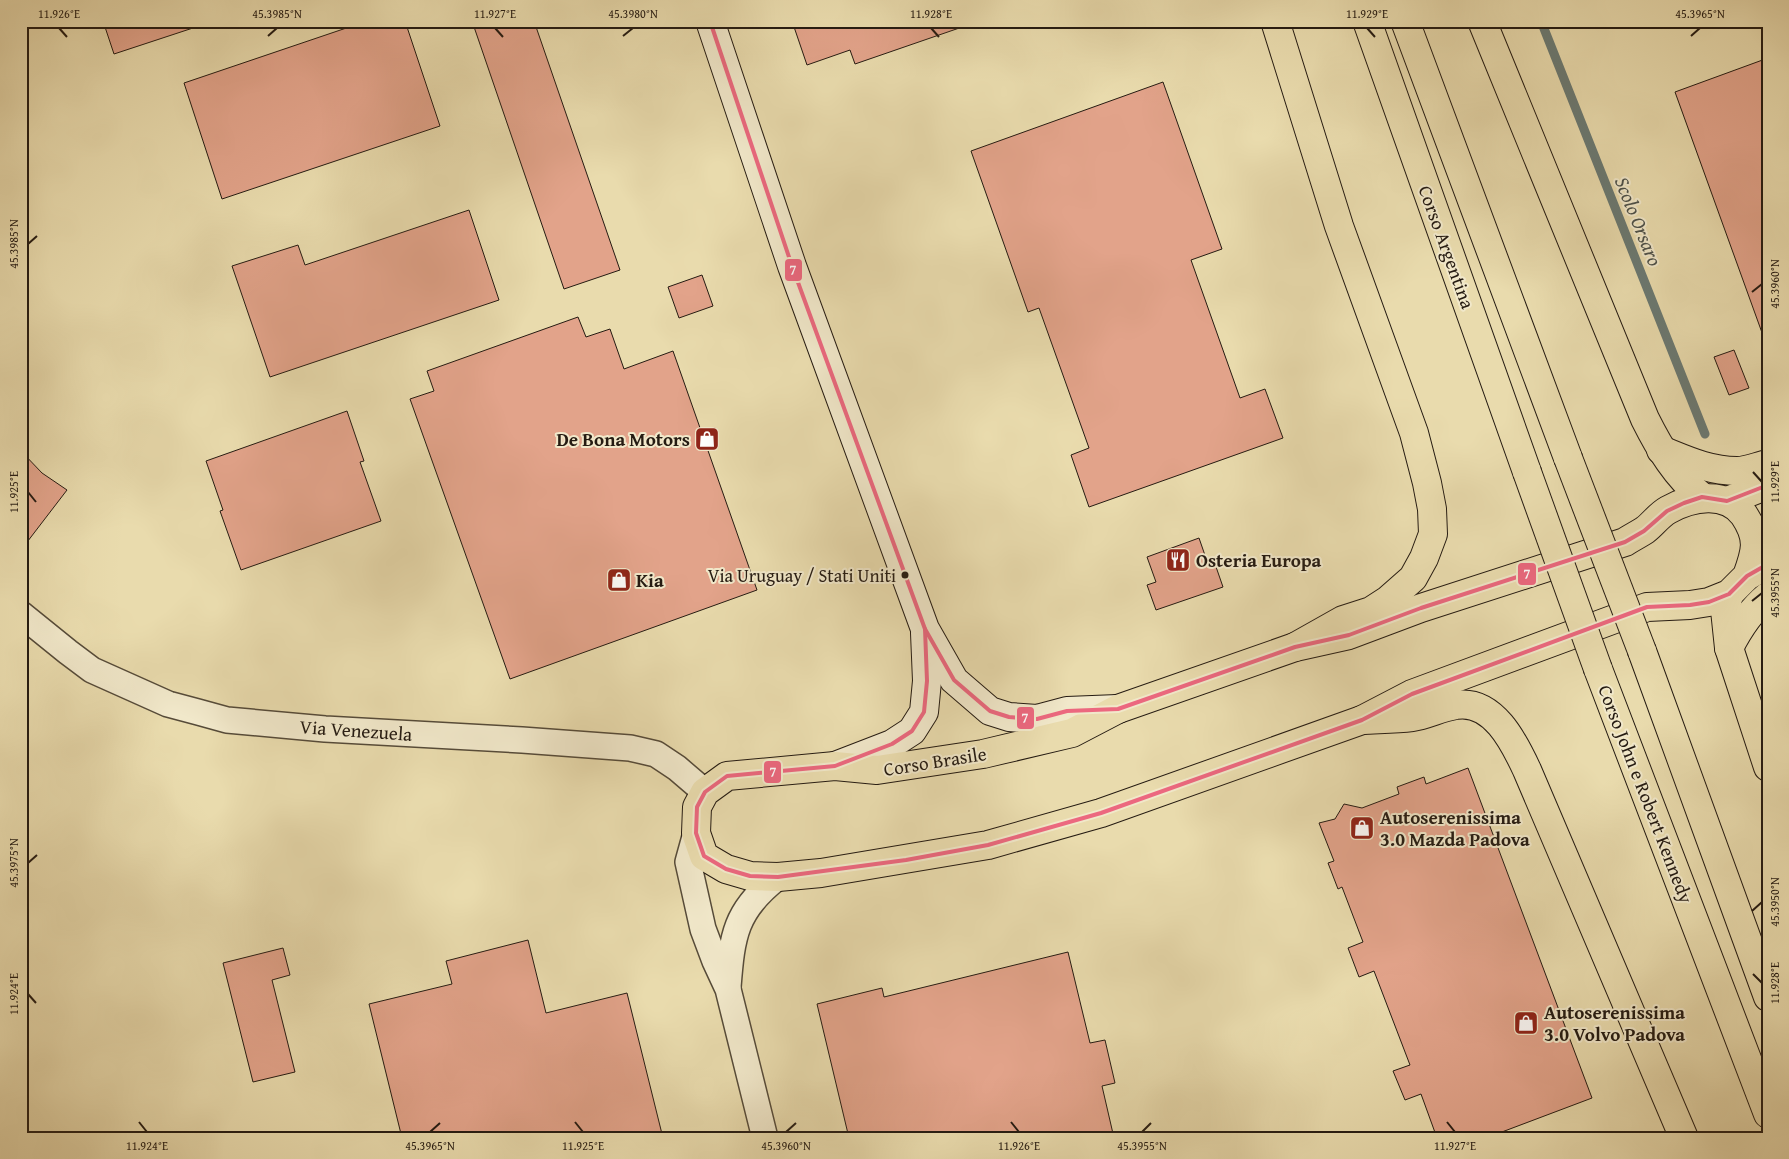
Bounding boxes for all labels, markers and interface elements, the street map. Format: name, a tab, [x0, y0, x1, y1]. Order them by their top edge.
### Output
text: 11.926°E	[38, 5, 80, 22]
text: 45.3985°N	[252, 5, 302, 22]
text: 11.927°E	[474, 5, 516, 22]
text: 45.3980°N	[608, 5, 658, 22]
text: 11.928°E	[910, 5, 952, 22]
text: 11.929°E	[1346, 5, 1388, 22]
text: 45.3965°N	[1675, 5, 1725, 22]
water label: Scolo Orsaro	[1608, 172, 1670, 270]
street label: Corso Argentina	[1412, 181, 1482, 313]
text: 45.3985°N	[5, 219, 22, 269]
line badge: 7	[784, 258, 803, 282]
text: 45.3960°N	[1766, 259, 1783, 309]
text: 7	[789, 260, 797, 280]
place label: De Bona Motors	[556, 425, 690, 453]
shop icon: De Bona Motors	[694, 426, 720, 452]
text: 11.929°E	[1766, 461, 1783, 503]
text: 11.925°E	[5, 471, 22, 513]
place label: Osteria Europa	[1196, 546, 1322, 574]
restaurant icon: Osteria Europa	[1165, 547, 1191, 573]
place label: Via Uruguay / Stati Uniti	[708, 562, 896, 589]
line badge: 7	[1517, 562, 1537, 586]
text: 7	[1523, 564, 1531, 584]
place label: Kia	[636, 566, 664, 594]
shop icon: Kia	[606, 567, 632, 593]
text: 45.3955°N	[1766, 568, 1783, 618]
marker: Via Uruguay / Stati Uniti	[900, 570, 910, 580]
street label: Corso John e Robert Kennedy	[1591, 681, 1701, 908]
line badge: 7	[1016, 706, 1035, 730]
text: 7	[1021, 708, 1029, 728]
street label: Via Venezuela	[299, 712, 413, 748]
street label: Corso Brasile	[882, 739, 989, 783]
line badge: 7	[763, 760, 782, 784]
text: 7	[769, 762, 777, 782]
place label: Autoserenissima 3.0 Mazda Padova	[1380, 803, 1530, 853]
shop icon: Autoserenissima 3.0 Mazda Padova	[1349, 815, 1375, 841]
text: 45.3975°N	[5, 838, 22, 888]
text: 45.3950°N	[1766, 877, 1783, 927]
text: 11.928°E	[1766, 962, 1783, 1004]
text: 11.924°E	[5, 973, 22, 1015]
place label: Autoserenissima 3.0 Volvo Padova	[1544, 998, 1685, 1048]
shop icon: Autoserenissima 3.0 Volvo Padova	[1513, 1010, 1539, 1036]
text: 11.924°E	[126, 1137, 168, 1154]
text: 45.3965°N	[405, 1137, 455, 1154]
text: 11.925°E	[562, 1137, 604, 1154]
text: 45.3960°N	[761, 1137, 811, 1154]
text: 11.926°E	[998, 1137, 1040, 1154]
text: 45.3955°N	[1117, 1137, 1167, 1154]
text: 11.927°E	[1434, 1137, 1476, 1154]

